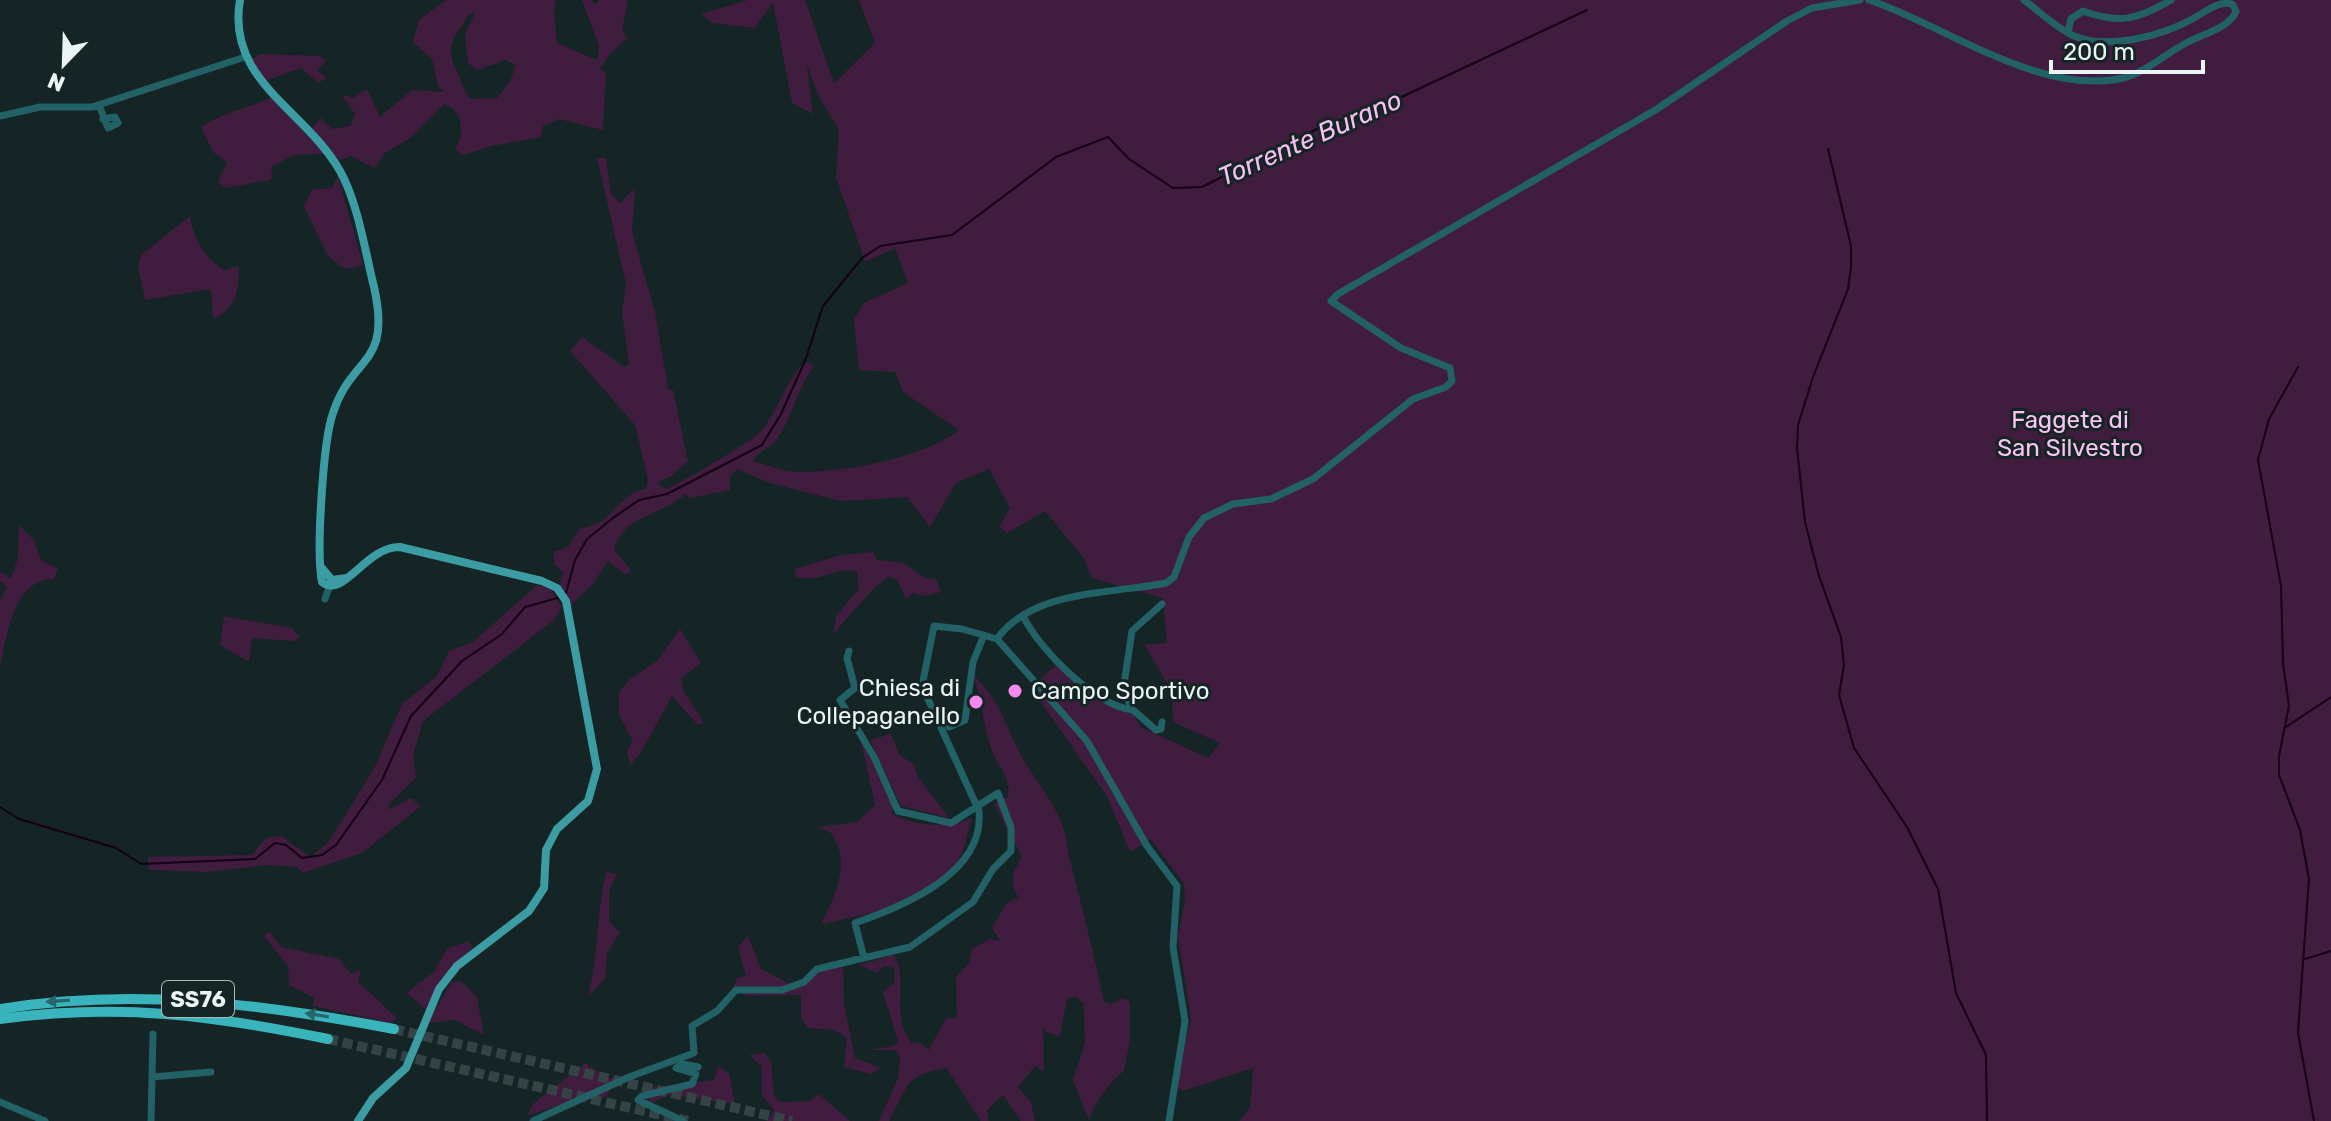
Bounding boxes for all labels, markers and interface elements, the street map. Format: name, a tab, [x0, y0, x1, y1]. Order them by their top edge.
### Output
north arrow	[24, 24, 104, 104]
scale bar	[2051, 24, 2203, 74]
text: 200 m	[2063, 38, 2135, 66]
text: N	[44, 66, 69, 97]
water label: Torrente Burano	[1214, 84, 1407, 193]
park label: Faggete di San Silvestro	[1997, 406, 2143, 462]
place label: Chiesa di Collepaganello	[797, 674, 960, 730]
place label: Campo Sportivo	[1031, 677, 1209, 705]
marker: Campo Sportivo	[1006, 682, 1024, 700]
marker: Chiesa di Collepaganello	[967, 693, 985, 711]
road number: SS76	[162, 981, 234, 1017]
one-way arrow	[45, 995, 70, 1008]
one-way arrow	[304, 1008, 329, 1021]

